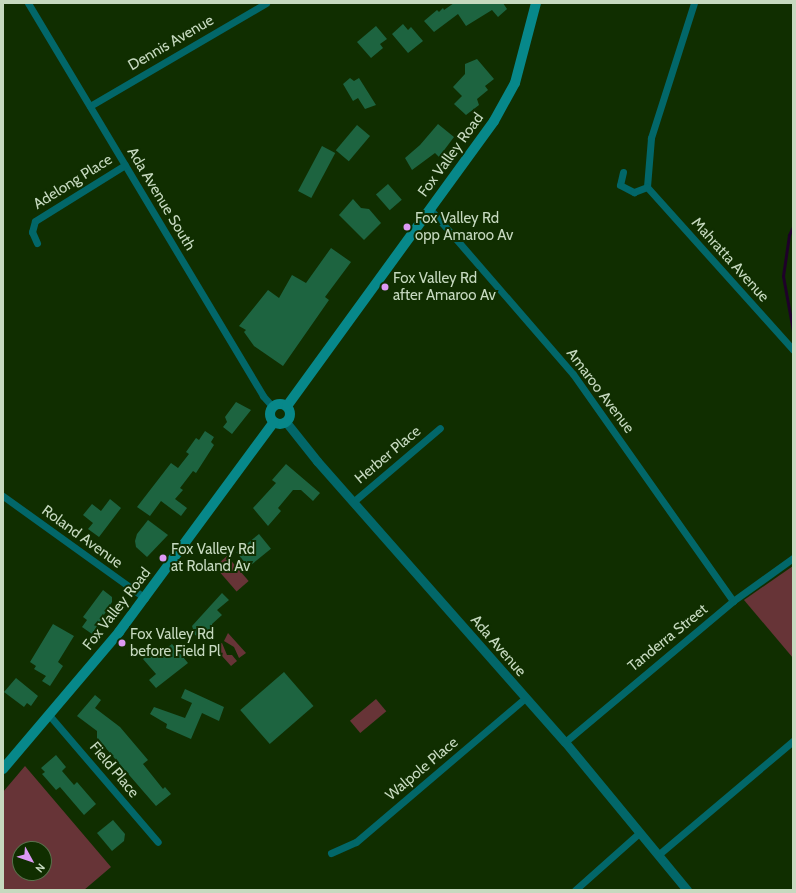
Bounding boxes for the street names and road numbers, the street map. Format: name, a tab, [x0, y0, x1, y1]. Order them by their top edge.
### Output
street label: Dennis Avenue	[125, 11, 217, 75]
street label: Fox Valley Road	[414, 109, 488, 201]
street label: Ada Avenue South	[123, 144, 199, 254]
street label: Adelong Place	[30, 151, 116, 213]
street label: Mahratta Avenue	[687, 214, 773, 306]
street label: Amaroo Avenue	[562, 345, 638, 437]
street label: Herber Place	[351, 422, 425, 488]
street label: Roland Avenue	[38, 502, 126, 572]
street label: Fox Valley Road	[79, 564, 155, 654]
street label: Tanderra Street	[625, 600, 711, 676]
street label: Ada Avenue	[466, 612, 530, 680]
street label: Walpole Place	[382, 733, 462, 805]
street label: Field Place	[85, 738, 143, 802]

